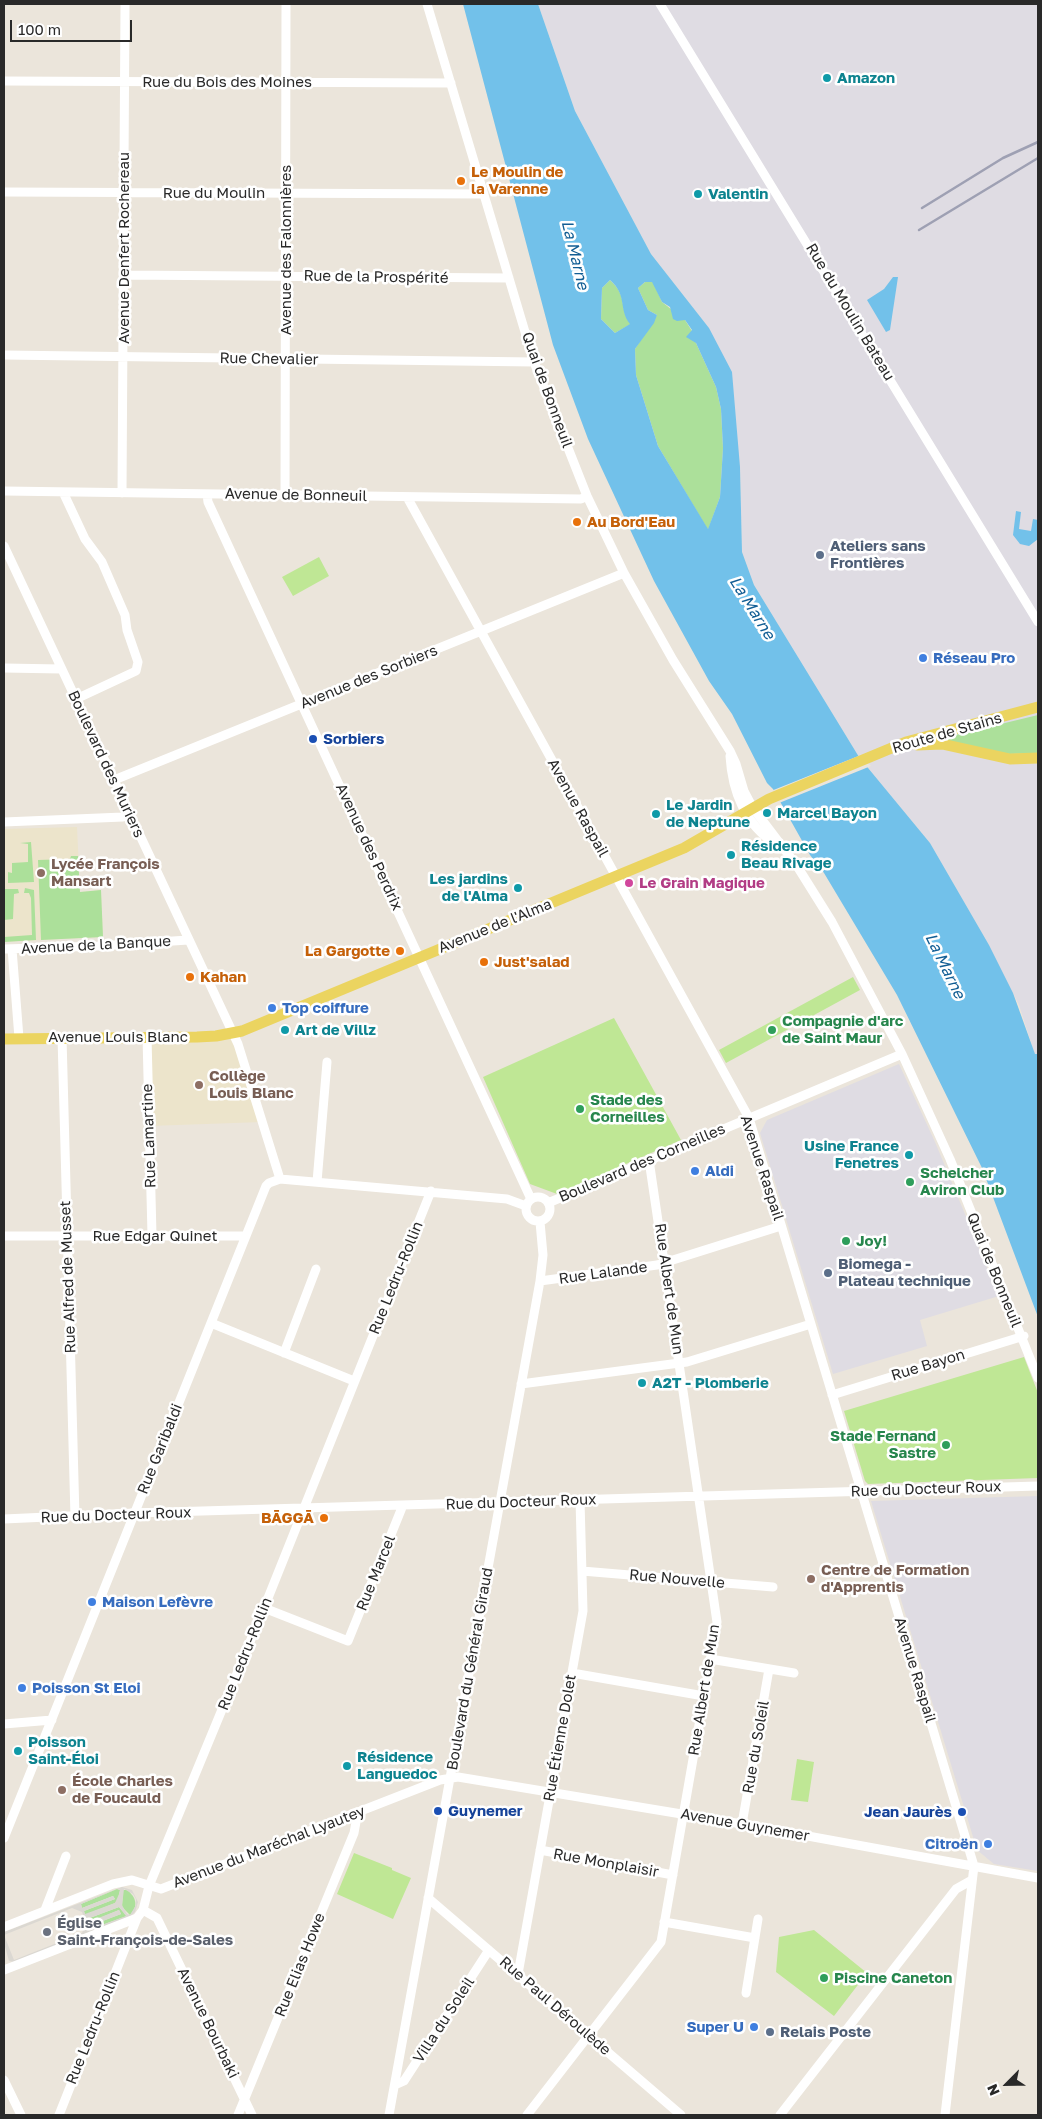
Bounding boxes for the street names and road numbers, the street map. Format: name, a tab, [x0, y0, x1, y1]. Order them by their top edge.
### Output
street label: Rue du Bois des Moines	[142, 73, 312, 91]
street label: Avenue Denfert Rochereau	[115, 152, 133, 344]
street label: Avenue des Falonnières	[277, 165, 295, 335]
street label: Rue du Moulin	[163, 184, 265, 202]
street label: Rue du Moulin Bateau	[802, 240, 898, 384]
street label: Rue de la Prospérité	[303, 267, 449, 287]
street label: Quai de Bonneuil	[518, 330, 576, 450]
street label: Rue Chevalier	[219, 349, 319, 369]
street label: Avenue de Bonneuil	[225, 485, 367, 505]
street label: Avenue des Sorbiers	[298, 641, 440, 713]
street label: Boulevard des Muriers	[64, 688, 148, 840]
street label: Route de Stains	[890, 709, 1004, 757]
street label: Avenue Raspail	[544, 756, 612, 860]
street label: Avenue des Perdrix	[332, 781, 406, 913]
street label: Avenue de l'Alma	[436, 895, 554, 957]
street label: Avenue de la Banque	[21, 932, 171, 958]
street label: Avenue Louis Blanc	[48, 1028, 188, 1046]
street label: Rue Lamartine	[138, 1083, 160, 1189]
street label: Avenue Raspail	[736, 1113, 788, 1223]
street label: Boulevard des Corneilles	[556, 1120, 728, 1206]
street label: Rue Alfred de Musset	[56, 1200, 80, 1354]
street label: Quai de Bonneuil	[963, 1210, 1025, 1330]
street label: Rue Ledru-Rollin	[365, 1219, 427, 1337]
street label: Rue Albert de Mun	[651, 1222, 687, 1356]
street label: Rue Edgar Quinet	[92, 1227, 218, 1245]
street label: Rue Lalande	[558, 1258, 648, 1288]
street label: Rue Bayon	[889, 1345, 967, 1385]
street label: Rue Garibaldi	[134, 1401, 186, 1497]
street label: Rue du Docteur Roux	[850, 1477, 1002, 1501]
street label: Rue du Docteur Roux	[445, 1490, 597, 1514]
street label: Rue du Docteur Roux	[40, 1503, 192, 1527]
street label: Rue Marcel	[353, 1532, 399, 1614]
street label: Boulevard du Général Giraud	[443, 1566, 497, 1772]
street label: Rue Nouvelle	[628, 1566, 726, 1592]
street label: Rue Ledru-Rollin	[214, 1595, 276, 1713]
street label: Avenue Raspail	[890, 1615, 940, 1725]
street label: Rue Albert de Mun	[685, 1623, 723, 1757]
street label: Rue Étienne Dolet	[540, 1673, 580, 1803]
street label: Rue du Soleil	[739, 1699, 773, 1795]
street label: Avenue du Maréchal Lyautey	[170, 1802, 368, 1892]
street label: Avenue Guynemer	[679, 1805, 811, 1845]
street label: Rue Monplaisir	[552, 1845, 660, 1881]
street label: Rue Elias Howe	[271, 1910, 329, 2020]
street label: Rue Paul Déroulède	[496, 1953, 614, 2059]
street label: Avenue Bourbaki	[173, 1965, 243, 2081]
street label: Rue Ledru-Rollin	[62, 1969, 124, 2087]
street label: Villa du Soleil	[410, 1974, 478, 2066]

